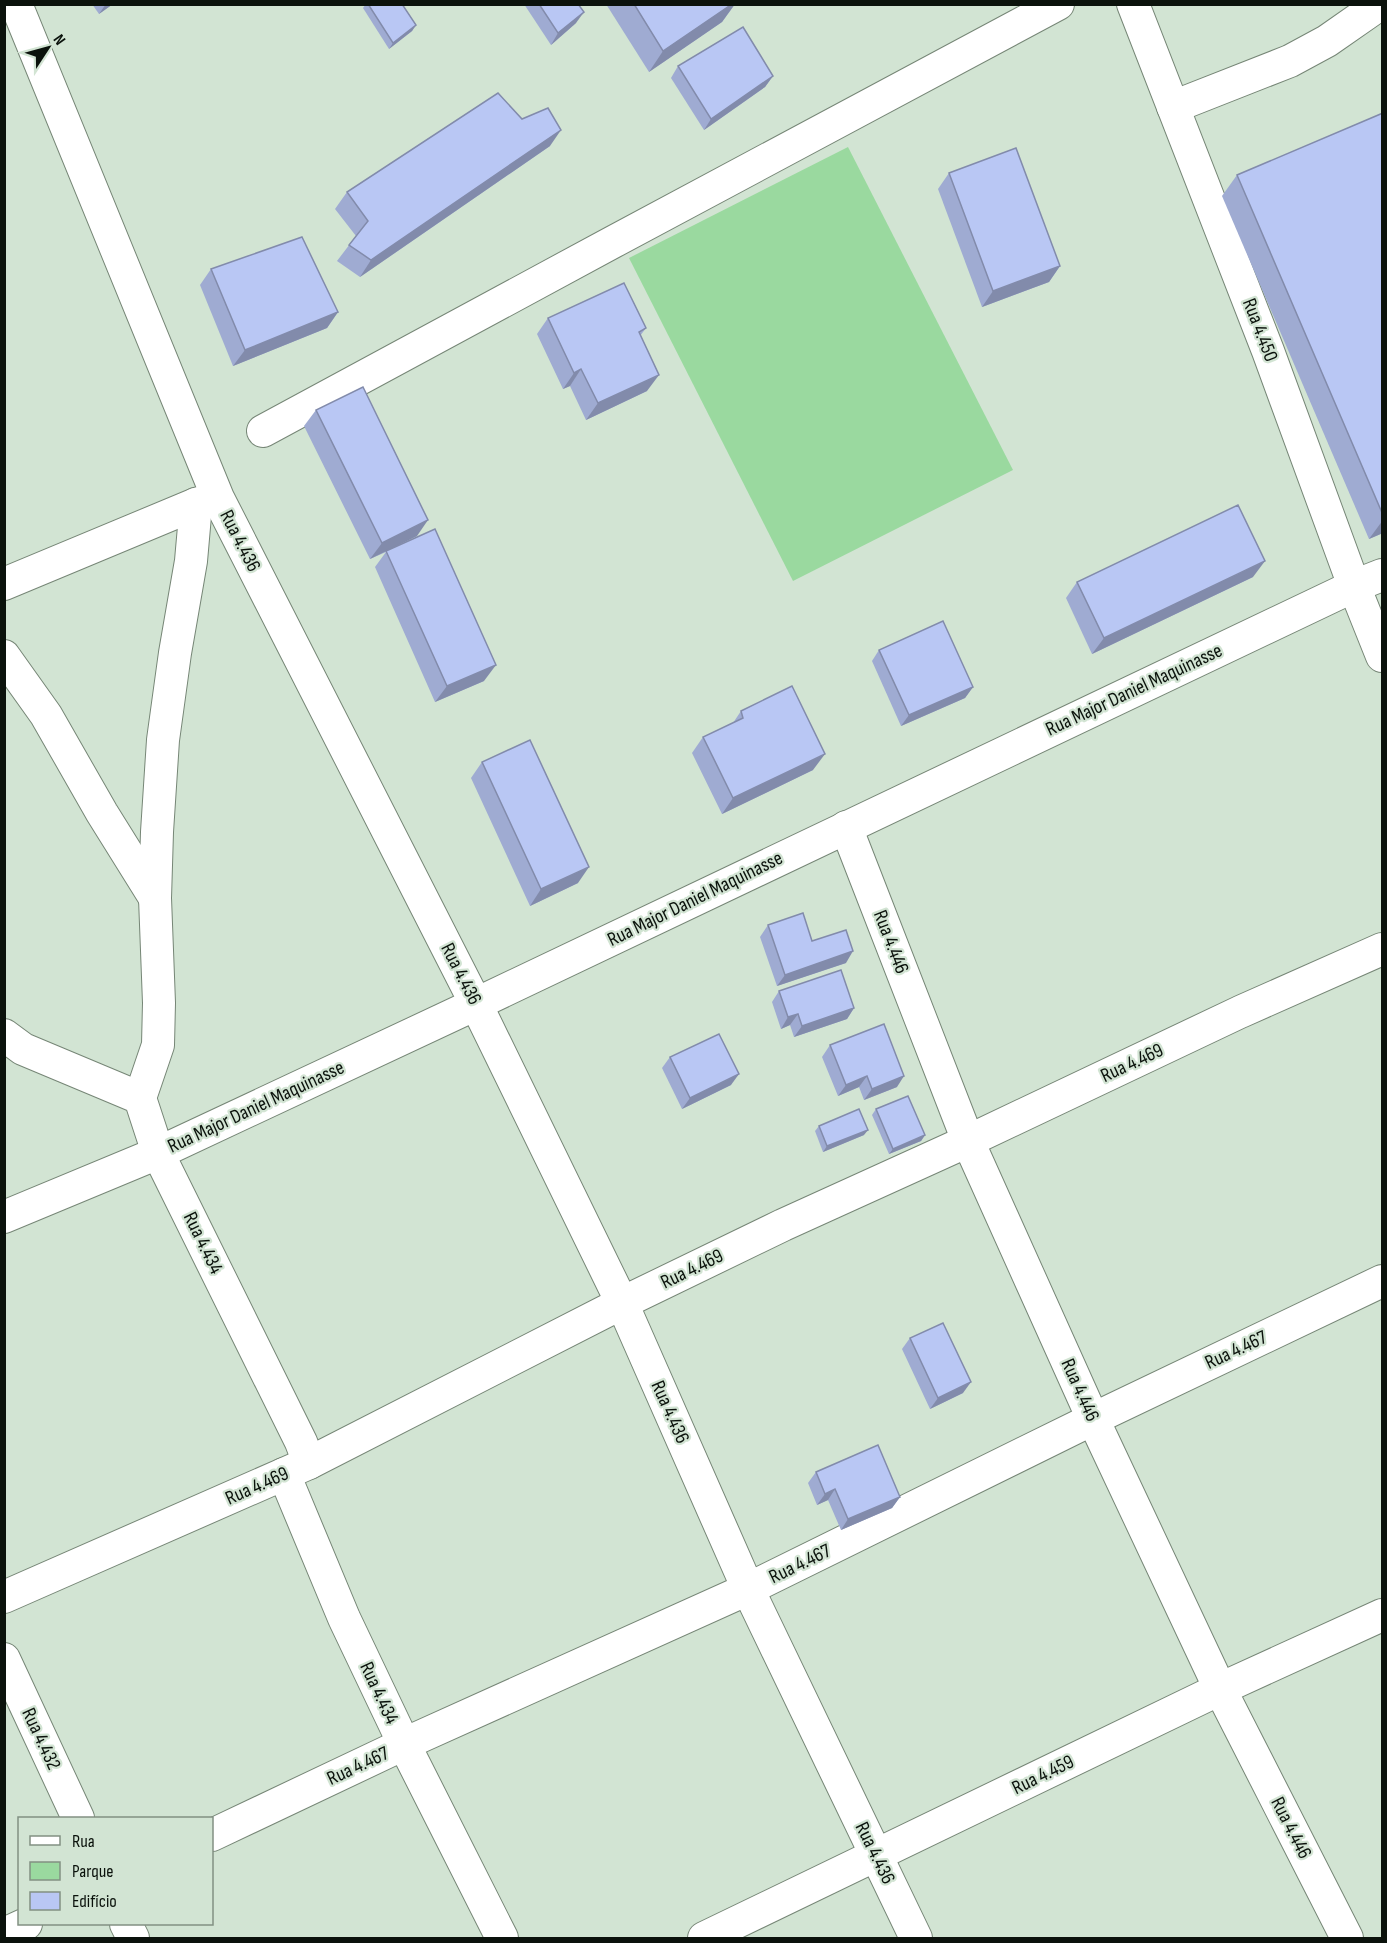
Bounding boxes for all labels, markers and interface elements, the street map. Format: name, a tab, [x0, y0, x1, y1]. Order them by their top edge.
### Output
north arrow	[18, 18, 78, 78]
text: N	[49, 31, 69, 49]
street label: Rua 4.450	[1237, 295, 1283, 365]
street label: Rua 4.436	[214, 506, 266, 576]
street label: Rua Major Daniel Maquinasse	[1042, 639, 1226, 741]
street label: Rua Major Daniel Maquinasse	[603, 846, 787, 952]
street label: Rua 4.446	[868, 907, 914, 977]
street label: Rua 4.436	[435, 939, 487, 1009]
street label: Rua 4.469	[1097, 1038, 1167, 1088]
street label: Rua Major Daniel Maquinasse	[164, 1056, 348, 1158]
street label: Rua 4.434	[178, 1208, 228, 1278]
street label: Rua 4.469	[657, 1244, 727, 1294]
street label: Rua 4.467	[1201, 1325, 1271, 1375]
street label: Rua 4.446	[1056, 1355, 1104, 1425]
street label: Rua 4.436	[646, 1377, 694, 1447]
street label: Rua 4.469	[222, 1462, 292, 1510]
street label: Rua 4.467	[765, 1539, 835, 1589]
street label: Rua 4.434	[354, 1658, 404, 1728]
street label: Rua 4.432	[16, 1704, 66, 1774]
street label: Rua 4.467	[323, 1741, 393, 1791]
street label: Rua 4.459	[1008, 1750, 1078, 1800]
street label: Rua 4.446	[1265, 1793, 1317, 1863]
legend	[18, 1817, 213, 1925]
street label: Rua 4.436	[850, 1818, 900, 1888]
text: Rua	[72, 1831, 95, 1852]
text: Parque	[72, 1861, 113, 1882]
text: Edifício	[72, 1891, 117, 1912]

